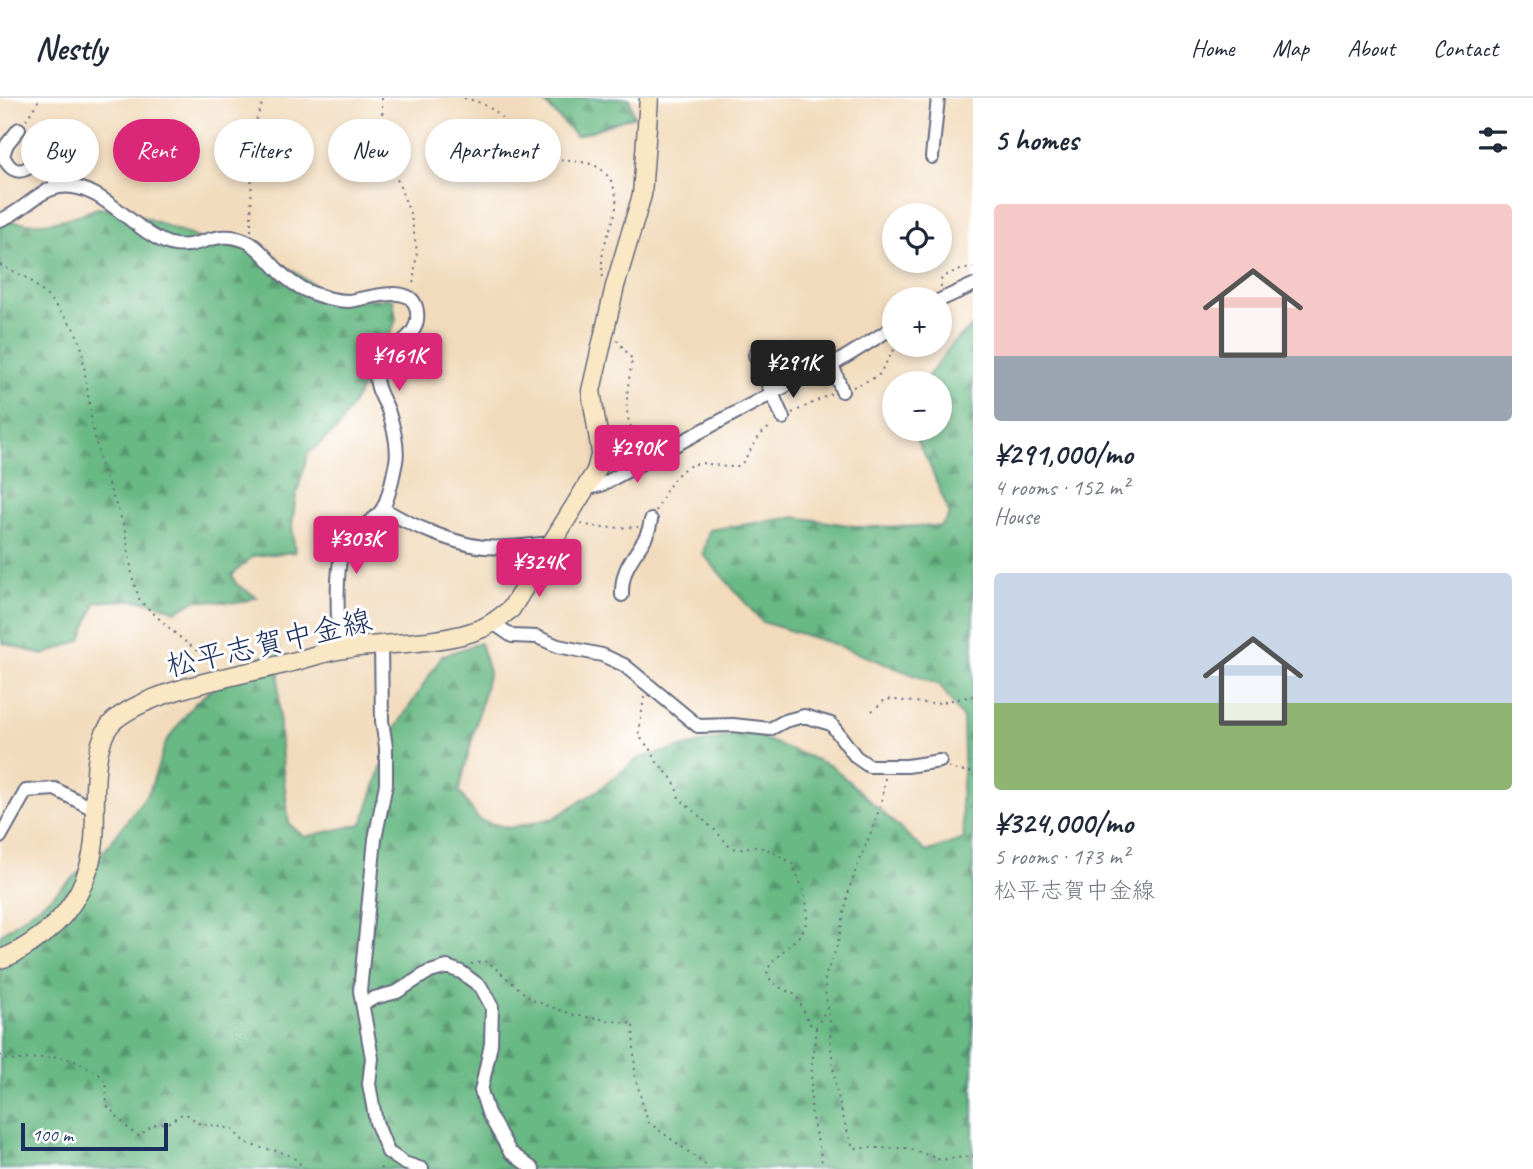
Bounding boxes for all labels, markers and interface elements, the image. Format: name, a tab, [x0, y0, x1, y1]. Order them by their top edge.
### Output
text: Nestly	[35, 27, 106, 69]
text: Home	[1191, 33, 1234, 63]
text: Map	[1272, 33, 1309, 63]
text: About	[1347, 33, 1395, 63]
text: Contact	[1433, 33, 1498, 63]
chip: Buy	[21, 119, 99, 182]
chip: Rent	[113, 119, 200, 182]
chip: Filters	[214, 119, 314, 182]
chip: New	[328, 119, 411, 182]
chip: Apartment	[425, 119, 561, 182]
text: 5 homes	[994, 121, 1078, 159]
icon: filters	[1474, 121, 1512, 159]
map controls	[882, 203, 952, 441]
button: locate	[882, 203, 952, 273]
icon: home	[1190, 250, 1316, 376]
button: +	[882, 287, 952, 357]
pin: ¥161K	[350, 334, 448, 393]
text: ¥161K	[372, 341, 426, 370]
pin: ¥291K	[744, 341, 842, 400]
text: ¥291K	[767, 348, 819, 377]
button: −	[882, 371, 952, 441]
pin: ¥290K	[588, 426, 686, 485]
text: ¥290K	[611, 433, 663, 462]
text: ¥291,000/mo	[994, 435, 1133, 473]
text: 4 rooms · 152 m²	[994, 473, 1129, 502]
text: House	[994, 502, 1039, 531]
pin: ¥303K	[307, 517, 405, 576]
text: ¥303K	[329, 524, 383, 553]
pin: ¥324K	[490, 540, 588, 599]
text: ¥324K	[512, 547, 566, 576]
street label: 松平志賀中金線	[162, 601, 376, 685]
icon: home	[1190, 618, 1316, 744]
text: ¥324,000/mo	[994, 804, 1133, 842]
text: 5 rooms · 173 m²	[994, 842, 1129, 871]
text: 松平志賀中金線	[994, 876, 1155, 905]
scale bar	[21, 1120, 168, 1152]
text: 100 m	[32, 1123, 73, 1147]

